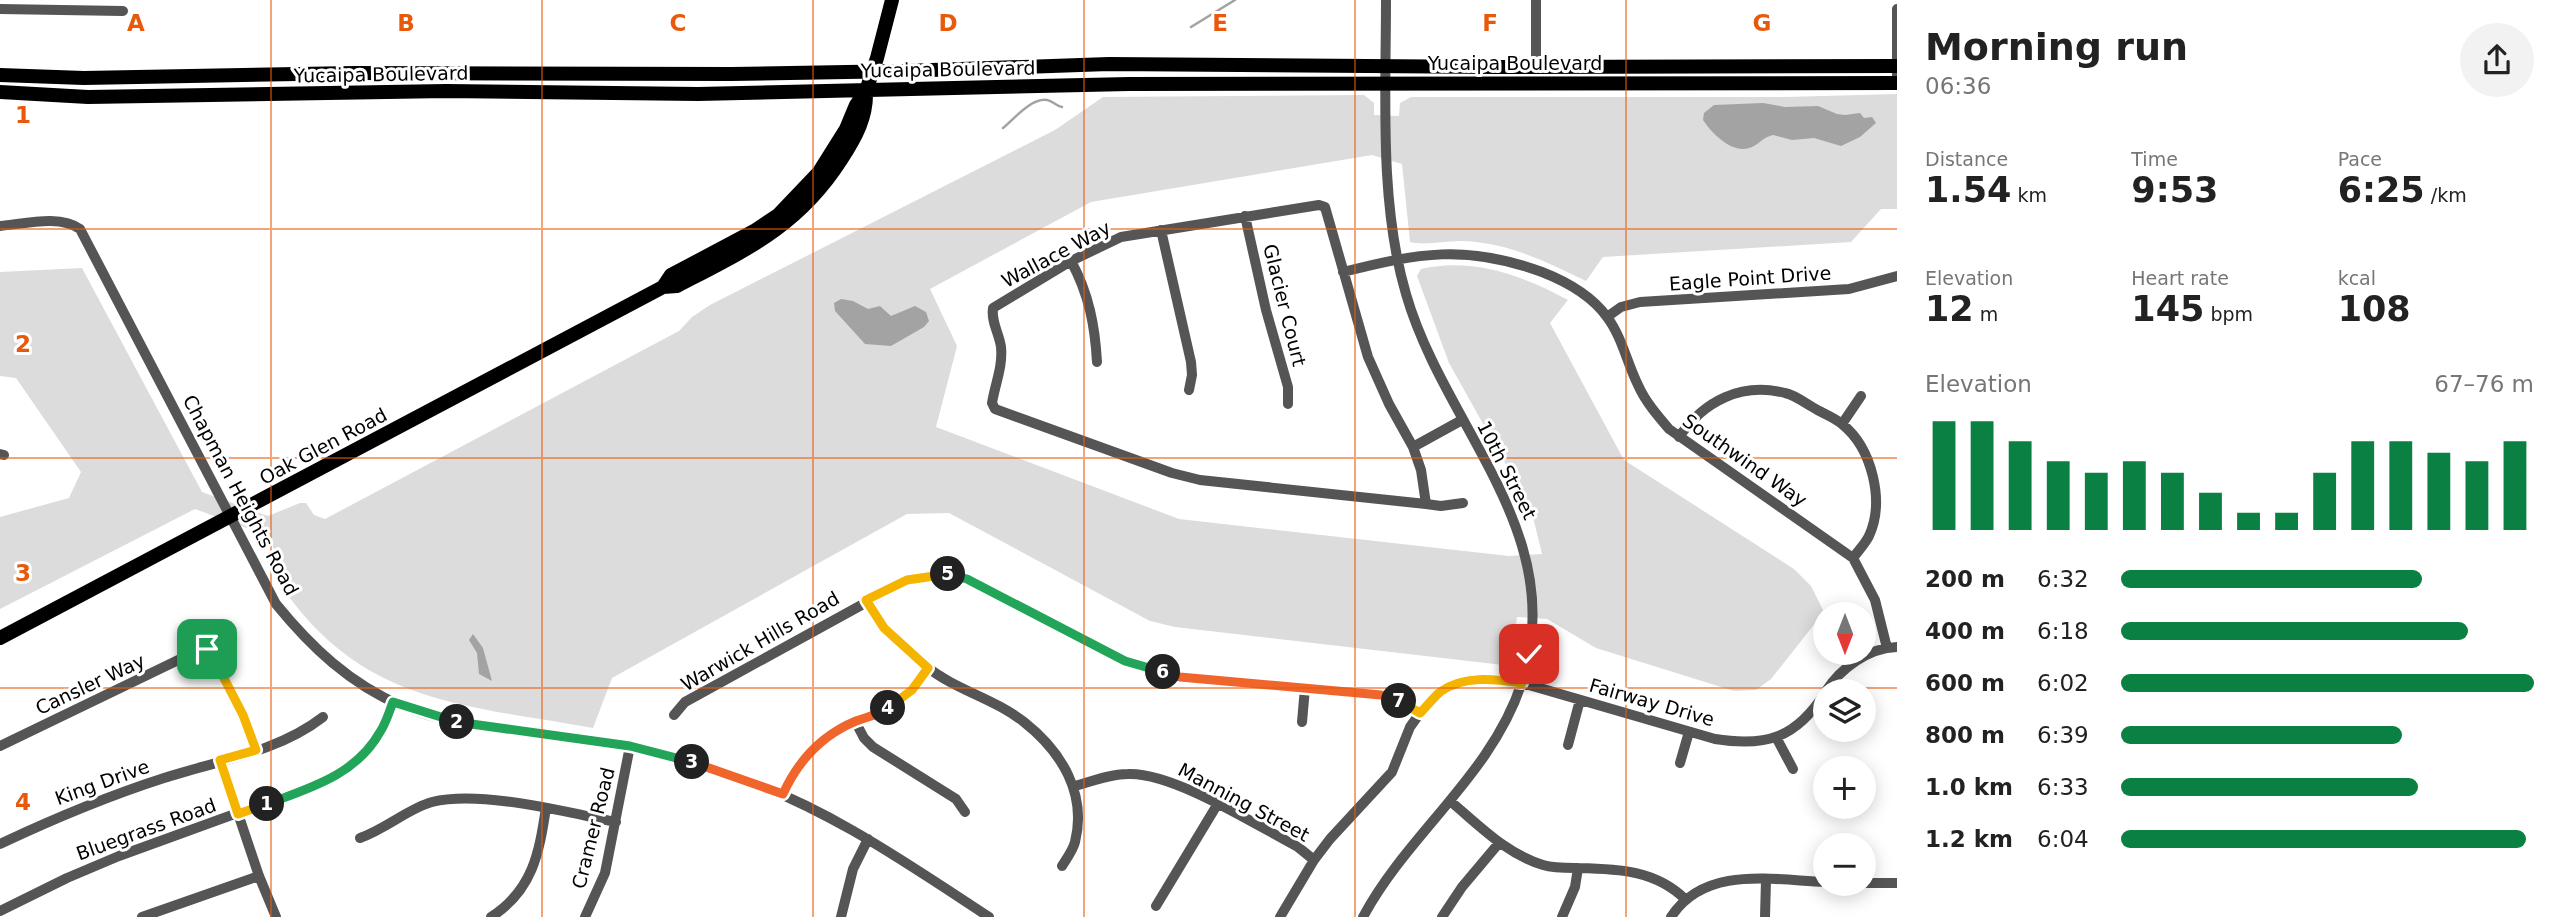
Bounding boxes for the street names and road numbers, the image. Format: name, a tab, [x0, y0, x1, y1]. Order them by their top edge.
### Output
street label: Yucaipa Boulevard	[1427, 52, 1602, 74]
street label: Yucaipa Boulevard	[859, 56, 1036, 82]
street label: Yucaipa Boulevard	[292, 61, 469, 87]
street label: Wallace Way	[998, 216, 1114, 292]
street label: Glacier Court	[1259, 242, 1311, 368]
street label: Eagle Point Drive	[1668, 261, 1832, 295]
street label: Chapman Heights Road	[179, 391, 303, 599]
street label: Oak Glen Road	[256, 403, 390, 489]
street label: Southwind Way	[1679, 409, 1811, 511]
street label: 10th Street	[1473, 417, 1541, 523]
street label: Warwick Hills Road	[677, 587, 843, 695]
street label: Cansler Way	[32, 649, 148, 719]
street label: Fairway Drive	[1587, 674, 1717, 730]
street label: King Drive	[52, 755, 152, 809]
street label: Manning Street	[1175, 758, 1313, 846]
street label: Cramer Road	[567, 765, 619, 891]
street label: Bluegrass Road	[73, 794, 219, 864]

